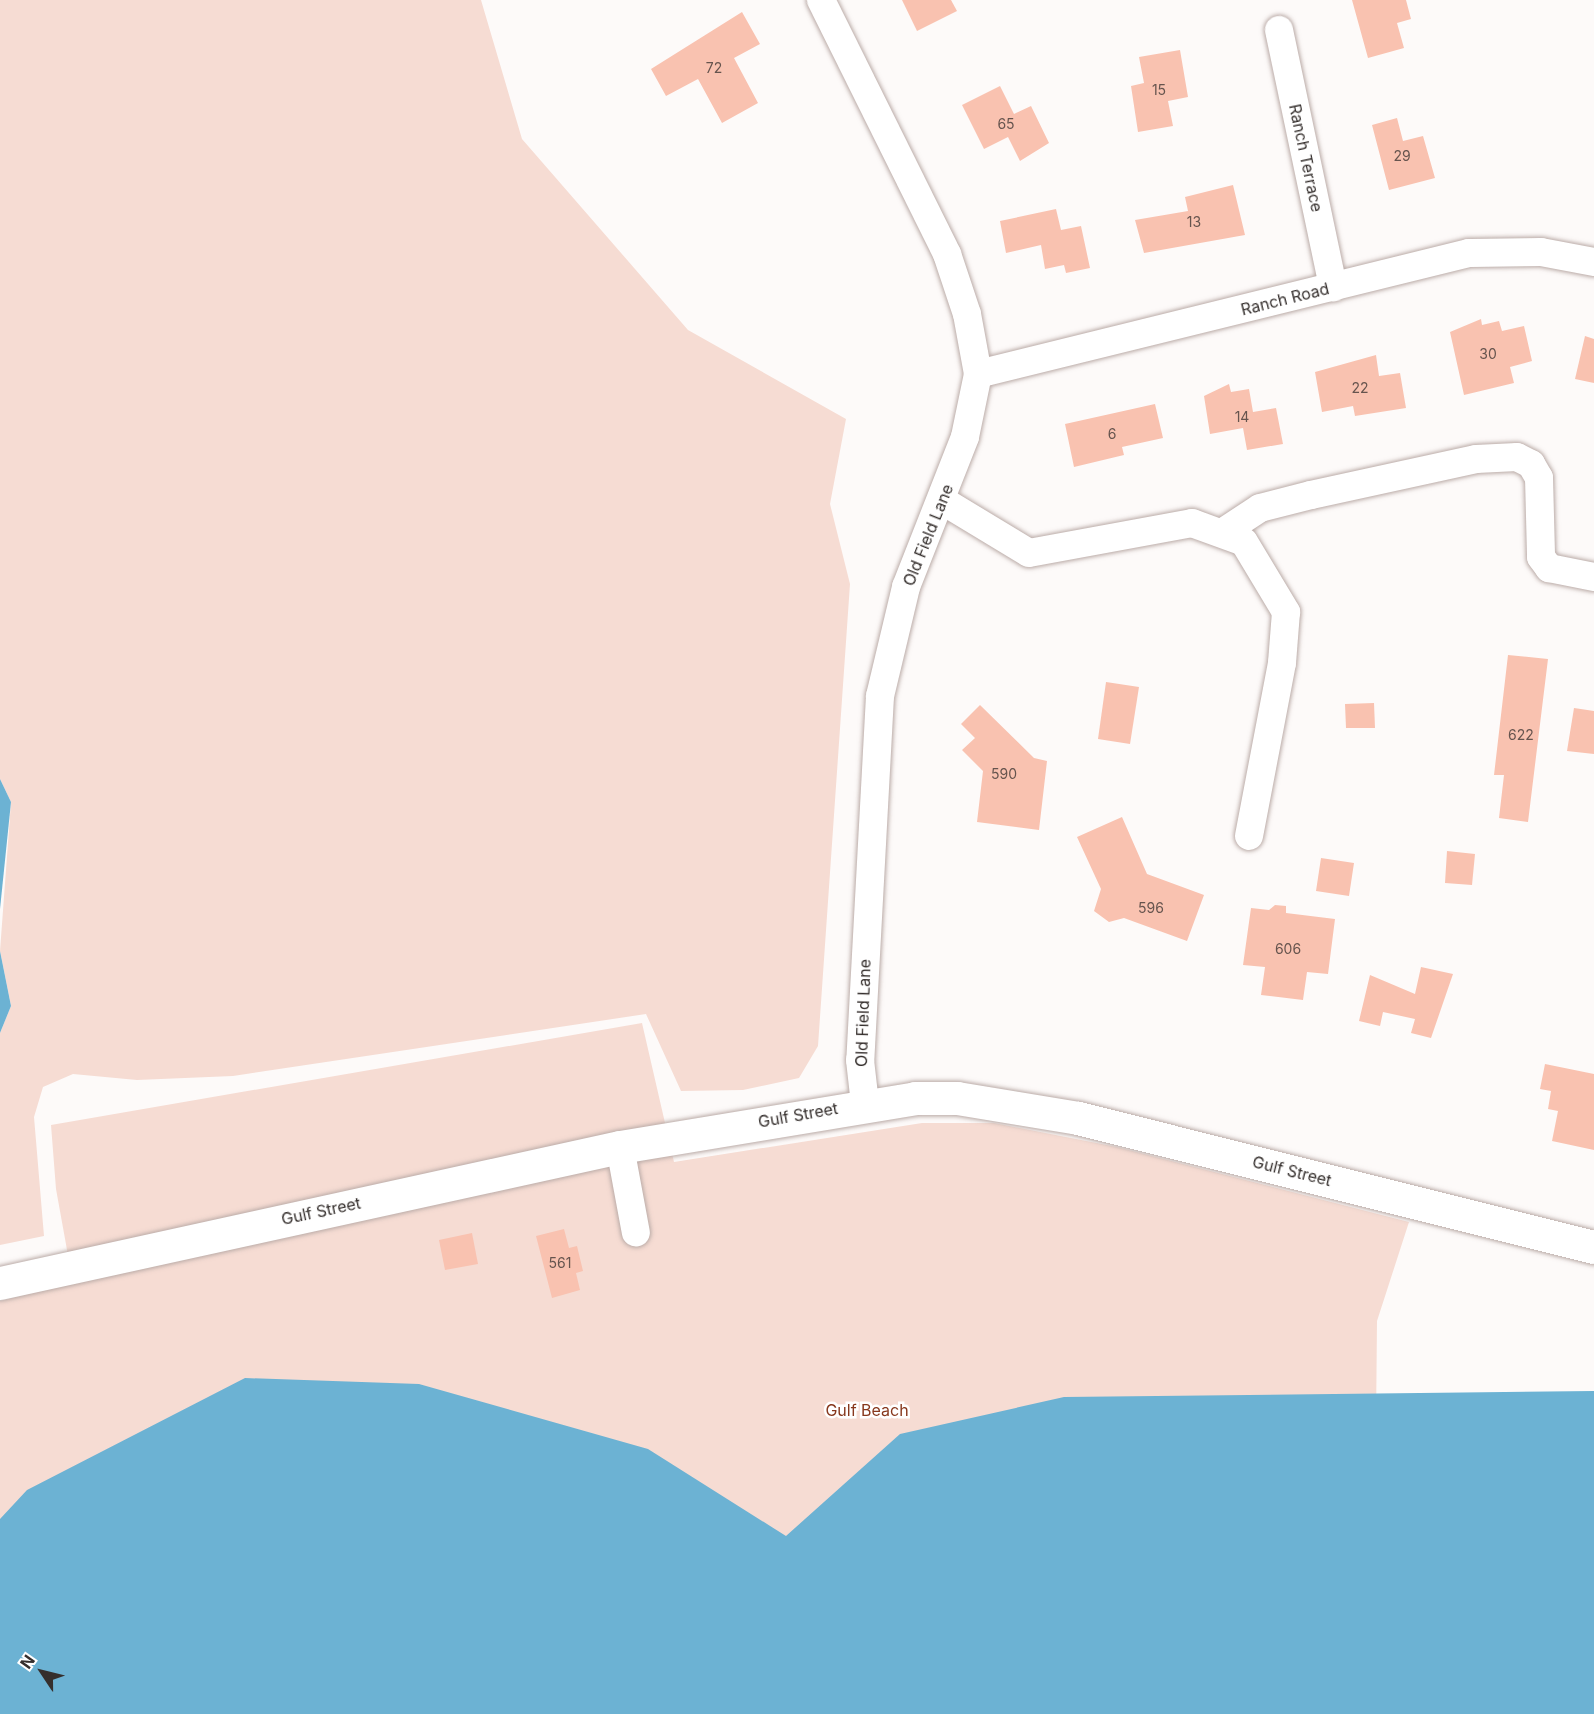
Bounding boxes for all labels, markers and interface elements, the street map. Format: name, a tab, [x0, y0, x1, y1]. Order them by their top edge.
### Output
house number: 72	[706, 60, 722, 76]
house number: 15	[1152, 82, 1166, 98]
street label: Ranch Terrace	[1285, 102, 1327, 214]
house number: 65	[997, 116, 1015, 132]
house number: 29	[1393, 148, 1411, 164]
house number: 13	[1187, 214, 1201, 230]
street label: Ranch Road	[1239, 279, 1331, 319]
house number: 30	[1479, 346, 1497, 362]
house number: 22	[1351, 380, 1369, 396]
house number: 14	[1235, 409, 1249, 425]
house number: 6	[1108, 426, 1116, 442]
street label: Old Field Lane	[899, 481, 957, 589]
house number: 622	[1508, 727, 1534, 743]
house number: 590	[991, 766, 1017, 782]
house number: 596	[1138, 900, 1164, 916]
house number: 606	[1275, 941, 1301, 957]
street label: Old Field Lane	[852, 959, 874, 1067]
street label: Gulf Street	[757, 1099, 839, 1131]
street label: Gulf Street	[1250, 1152, 1334, 1190]
street label: Gulf Street	[279, 1193, 363, 1229]
house number: 561	[549, 1255, 571, 1271]
park label: Gulf Beach	[825, 1400, 909, 1420]
north arrow	[12, 1642, 72, 1702]
text: N	[16, 1651, 39, 1672]

